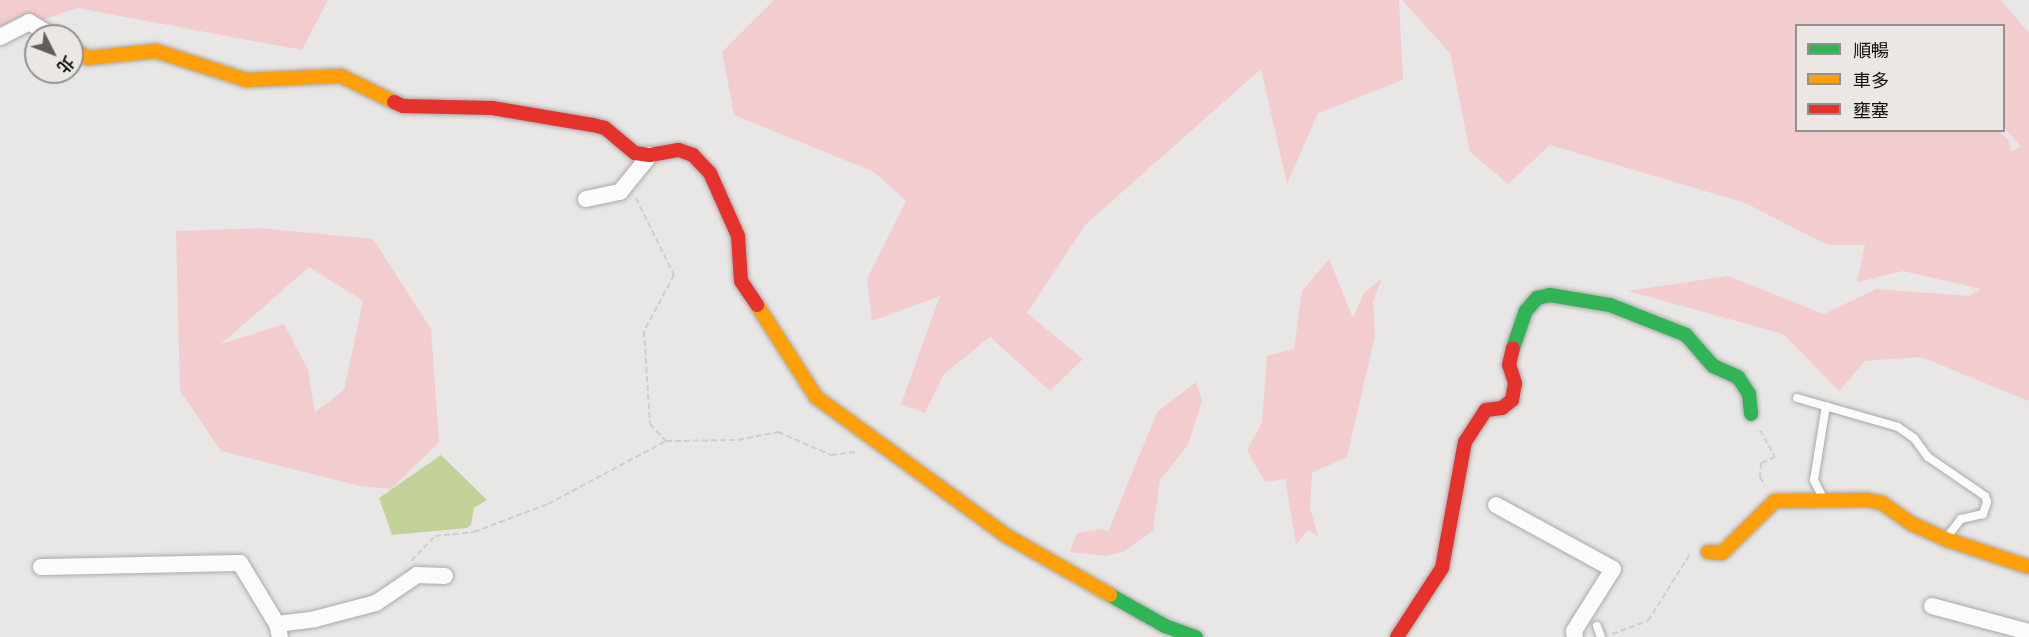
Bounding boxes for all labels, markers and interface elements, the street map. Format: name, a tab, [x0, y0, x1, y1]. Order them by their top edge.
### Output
north arrow	[24, 24, 84, 84]
legend	[1795, 24, 2005, 132]
text: 順暢	[1853, 40, 1889, 60]
text: 北	[54, 53, 78, 77]
text: 車多	[1853, 70, 1889, 90]
text: 壅塞	[1853, 100, 1889, 120]

